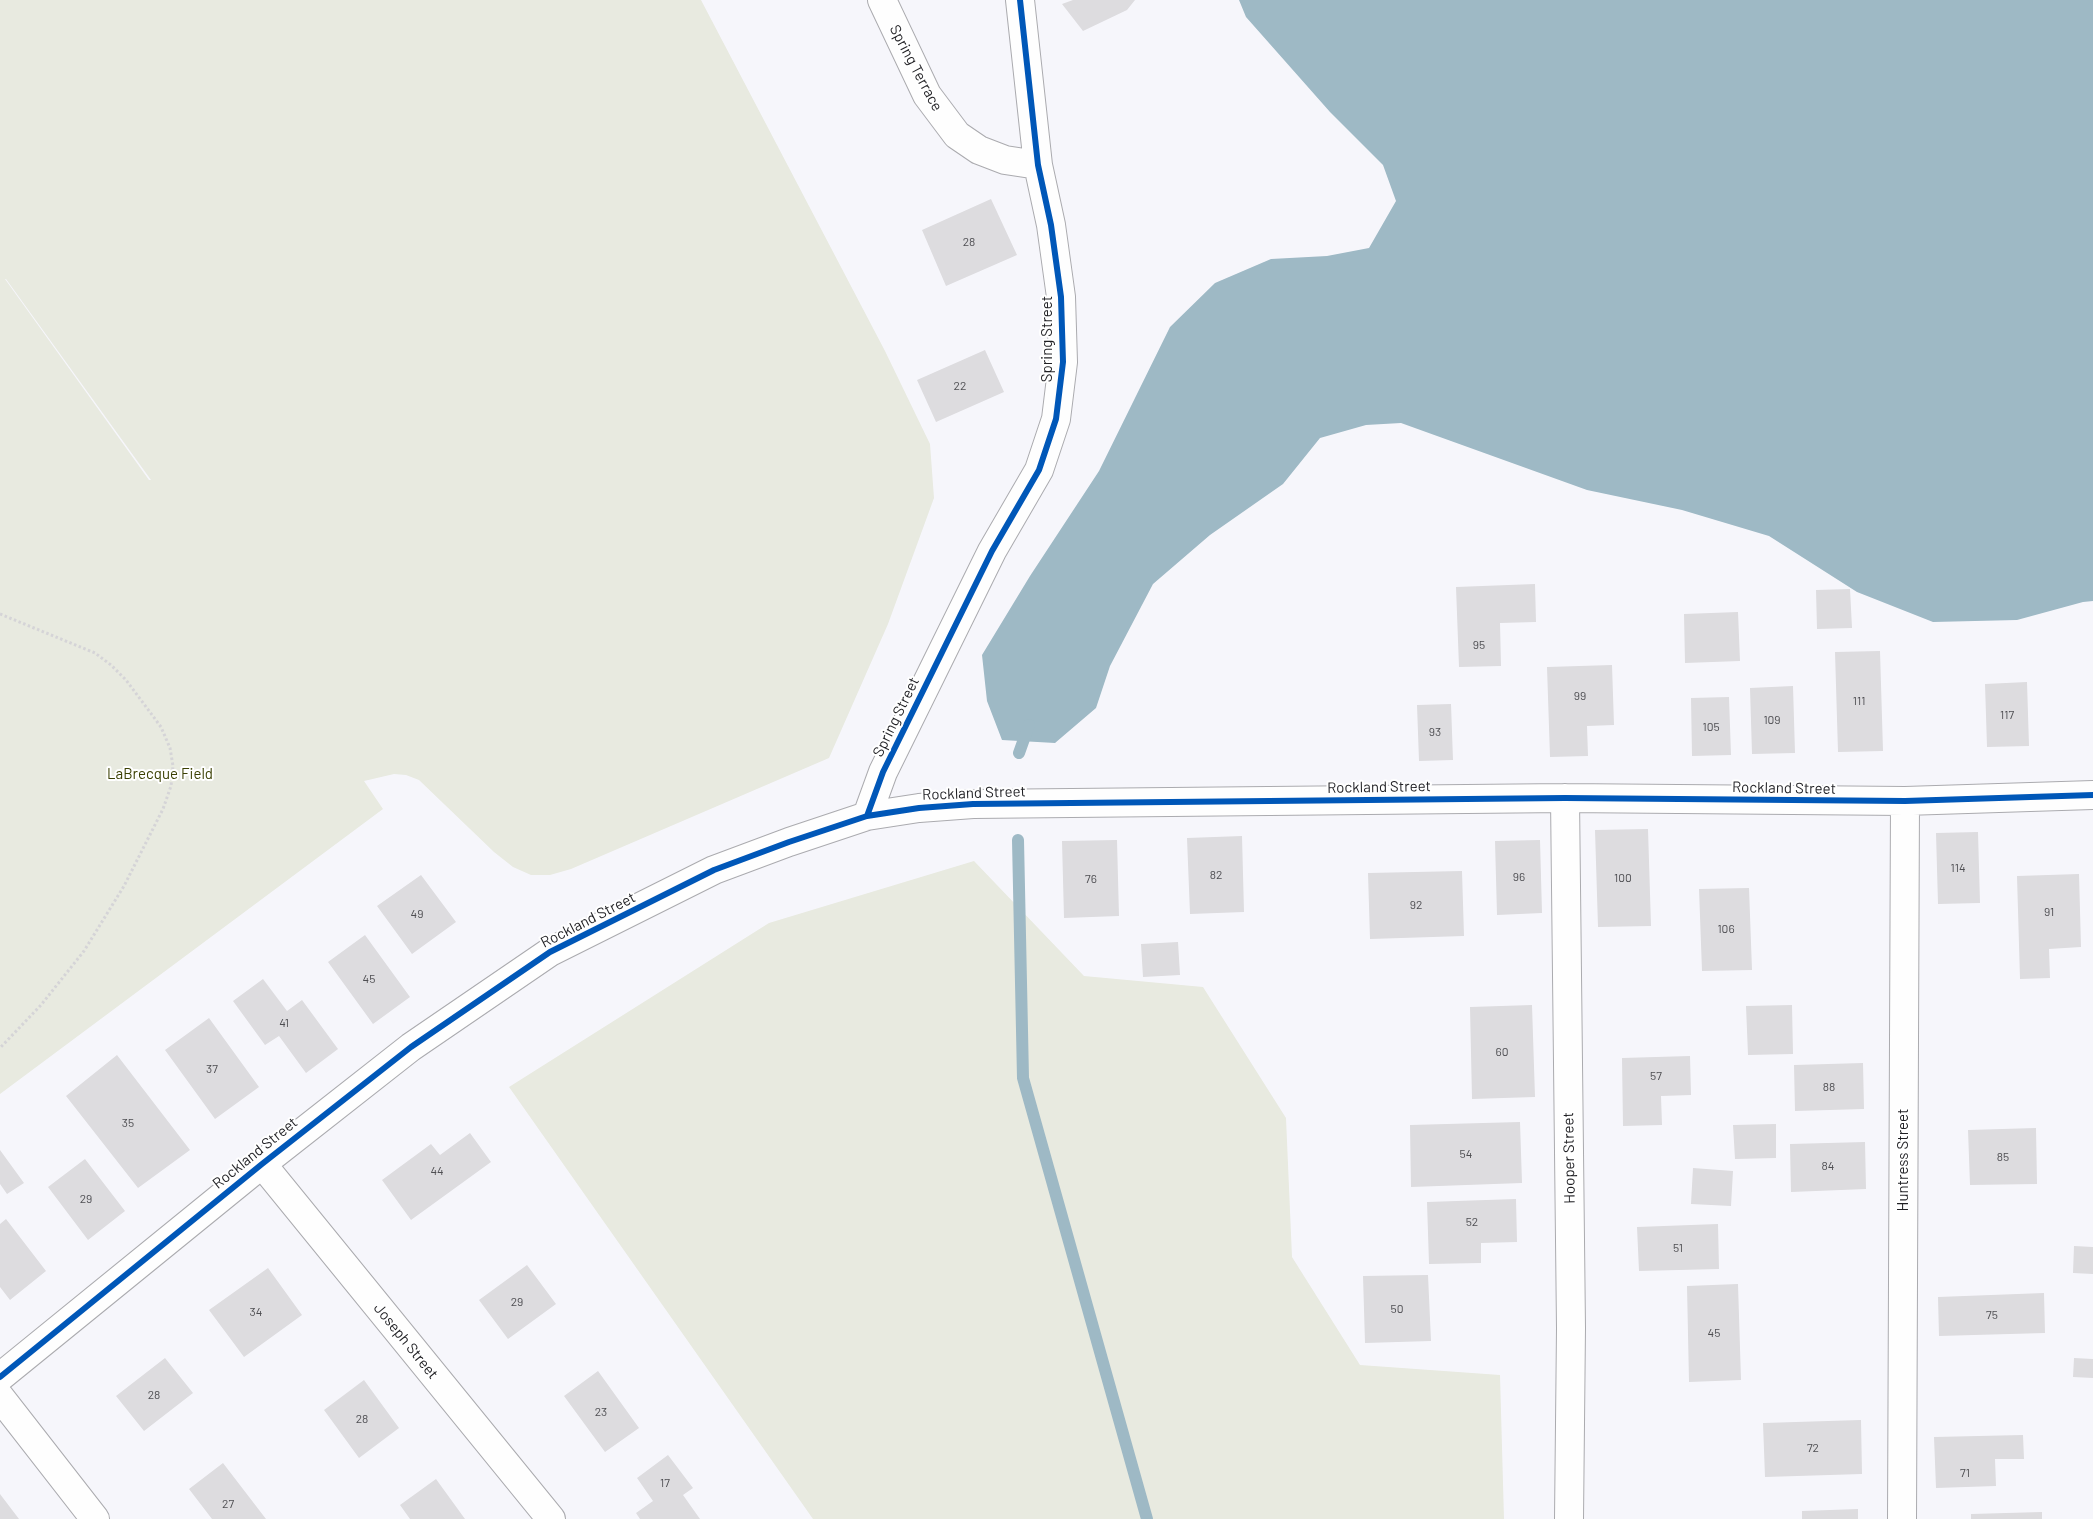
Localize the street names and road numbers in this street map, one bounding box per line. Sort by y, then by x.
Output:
street label: Spring Terrace [886,22,946,114]
street label: Spring Street [1038,296,1056,382]
street label: Spring Street [869,674,923,760]
street label: Rockland Street [1327,777,1431,797]
street label: Rockland Street [1732,778,1836,798]
street label: Rockland Street [922,782,1026,804]
street label: Rockland Street [538,888,638,952]
street label: Huntress Street [1894,1109,1912,1211]
street label: Hooper Street [1559,1112,1579,1204]
street label: Rockland Street [209,1113,301,1193]
street label: Joseph Street [370,1299,442,1383]

